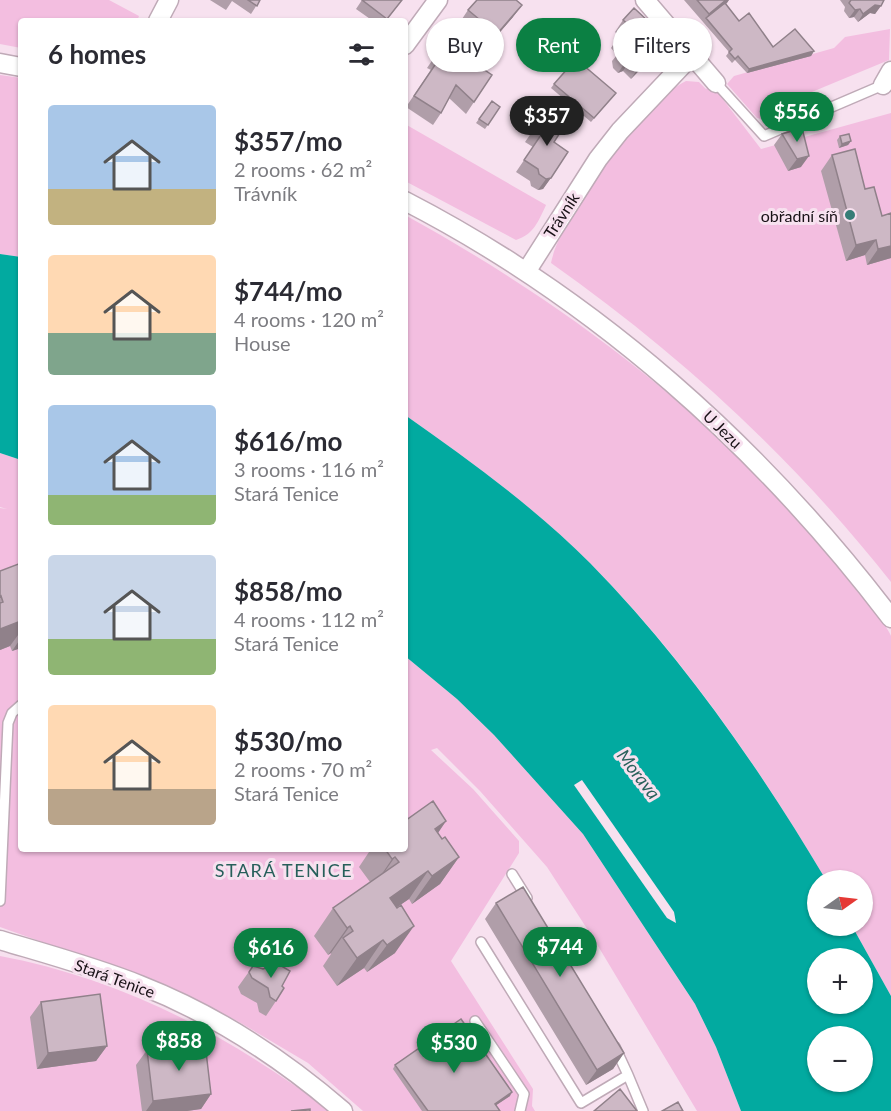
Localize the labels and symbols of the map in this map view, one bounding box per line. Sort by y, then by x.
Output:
pin: $556 [761,92,833,143]
pin: $357 [511,96,583,147]
street label: Trávník [539,188,583,241]
place label: obřadní síň [761,206,838,225]
marker: obřadní síň [843,208,857,222]
street label: U Jezu [700,406,746,452]
water label: Morava [613,745,665,803]
district label: STARÁ TENICE [215,859,353,881]
north arrow [807,870,873,936]
pin: $744 [524,927,596,978]
pin: $616 [235,928,307,979]
street label: Stará Tenice [72,955,158,1001]
pin: $858 [143,1021,215,1072]
pin: $530 [418,1023,490,1074]

